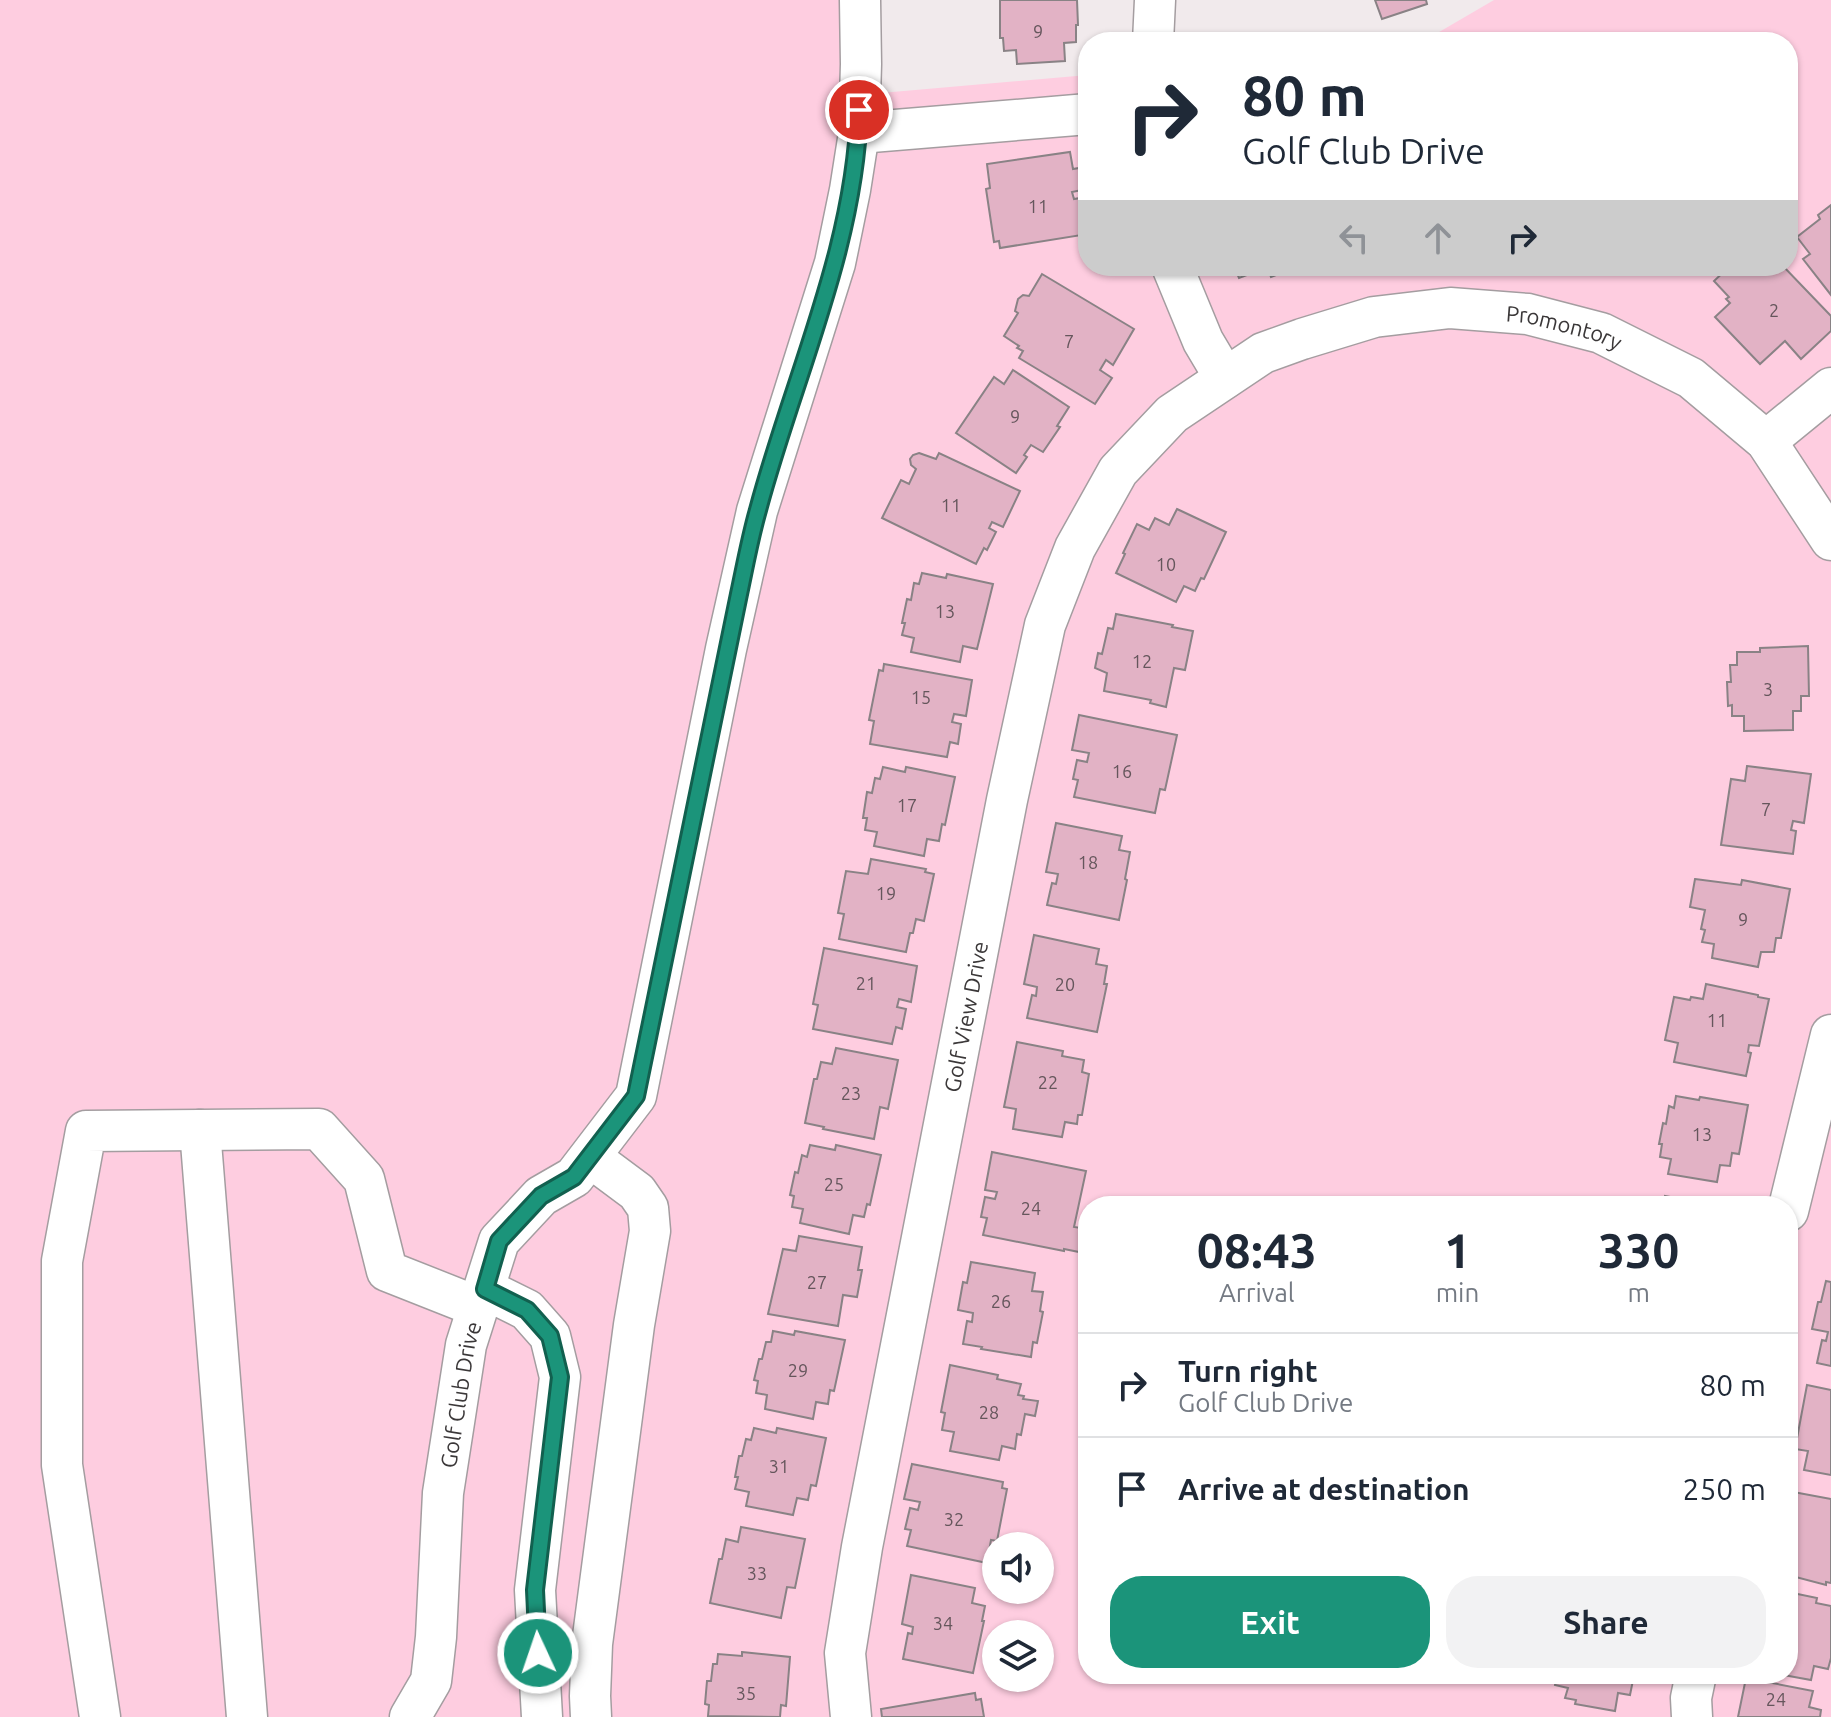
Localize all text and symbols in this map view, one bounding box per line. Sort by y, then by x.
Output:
house number: 9 [1033,21,1043,41]
icon: right [1110,64,1214,168]
text: 80 m [1242,64,1367,127]
pin [825,76,893,144]
icon: arrive [837,88,881,132]
text: Golf Club Drive [1242,130,1485,171]
house number: 11 [1028,196,1048,216]
icon: left [1332,216,1376,260]
icon: ahead [1416,216,1460,260]
icon: right [1500,216,1544,260]
street label: Promontory [1505,300,1627,354]
house number: 2 [1769,300,1779,320]
house number: 7 [1064,331,1074,351]
house number: 9 [1010,406,1020,426]
house number: 11 [941,495,961,515]
house number: 10 [1156,554,1176,574]
house number: 13 [935,601,955,621]
house number: 12 [1132,651,1152,671]
house number: 3 [1763,679,1773,699]
house number: 15 [911,687,931,707]
house number: 16 [1112,761,1132,781]
house number: 17 [897,795,917,815]
house number: 7 [1761,799,1771,819]
house number: 18 [1078,852,1098,872]
house number: 19 [876,883,896,903]
house number: 9 [1738,909,1748,929]
street label: Golf View Drive [938,939,992,1094]
house number: 21 [856,973,876,993]
house number: 20 [1055,974,1075,994]
house number: 11 [1707,1010,1727,1030]
house number: 22 [1038,1072,1058,1092]
house number: 23 [841,1083,861,1103]
house number: 13 [1692,1124,1712,1144]
house number: 25 [824,1174,844,1194]
house number: 24 [1021,1198,1041,1218]
text: 08:43 [1197,1223,1317,1277]
text: 1 [1444,1223,1471,1277]
text: 330 [1598,1223,1679,1277]
house number: 27 [807,1272,827,1292]
text: Arrival [1219,1278,1295,1307]
text: min [1436,1278,1479,1307]
text: m [1627,1278,1650,1307]
house number: 26 [991,1291,1011,1311]
street label: Golf Club Drive [435,1318,485,1470]
text: Turn right [1178,1354,1318,1388]
house number: 29 [788,1360,808,1380]
icon: right [1110,1363,1154,1407]
text: 80 m [1699,1368,1766,1402]
text: Golf Club Drive [1178,1388,1353,1417]
house number: 28 [979,1402,999,1422]
house number: 31 [769,1456,789,1476]
icon: arrive [1110,1467,1154,1511]
text: Arrive at destination [1178,1472,1470,1506]
text: 250 m [1682,1472,1766,1506]
house number: 32 [944,1509,964,1529]
map controls [982,1532,1054,1692]
button: sound [982,1532,1054,1604]
house number: 33 [747,1563,767,1583]
button: Exit [1110,1576,1430,1668]
button: Share [1446,1576,1766,1668]
position arrow [496,1611,580,1695]
house number: 34 [933,1613,953,1633]
button: layers [982,1620,1054,1692]
house number: 35 [736,1683,756,1703]
house number: 24 [1766,1689,1786,1709]

